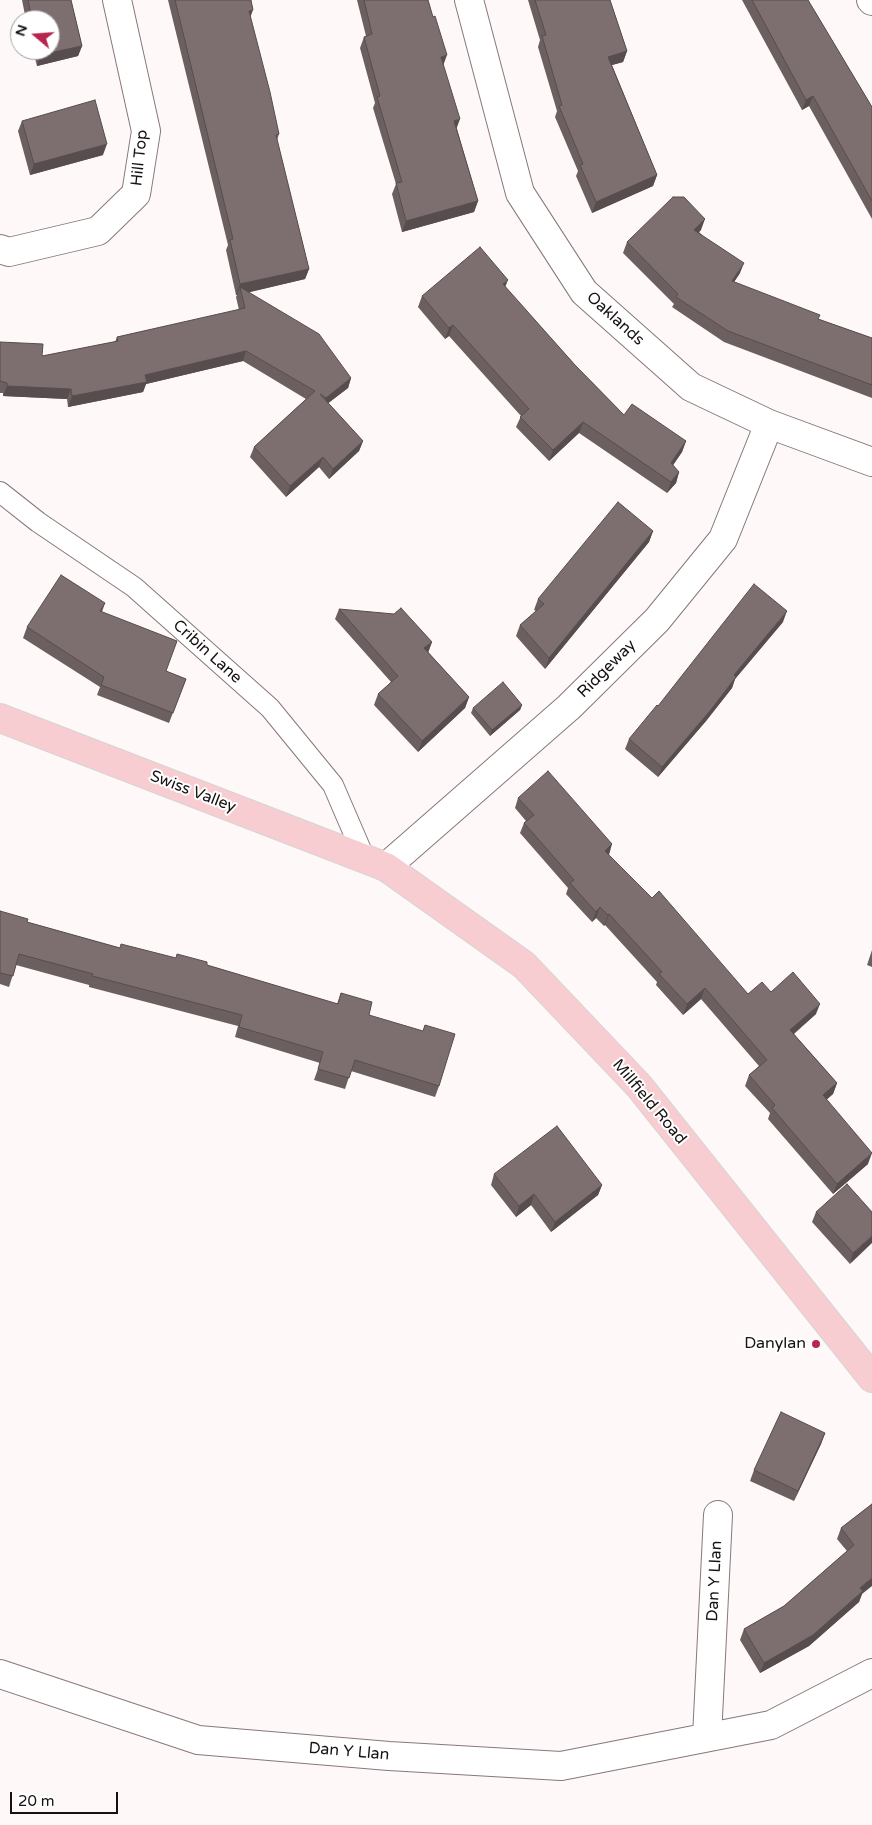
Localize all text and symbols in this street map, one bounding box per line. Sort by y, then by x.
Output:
north arrow [10,10,60,60]
text: N [11,23,31,38]
street label: Hill Top [127,129,153,187]
street label: Oaklands [582,288,648,350]
street label: Cribin Lane [169,616,245,688]
street label: Ridgeway [574,636,640,702]
street label: Swiss Valley [147,767,239,817]
street label: Millfield Road [608,1056,690,1148]
place label: Danylan [744,1334,806,1354]
marker: Danylan [810,1338,822,1350]
street label: Dan Y Llan [703,1540,727,1622]
street label: Dan Y Llan [308,1739,390,1765]
scale bar [12,1782,120,1814]
text: 20 m [18,1792,55,1810]

